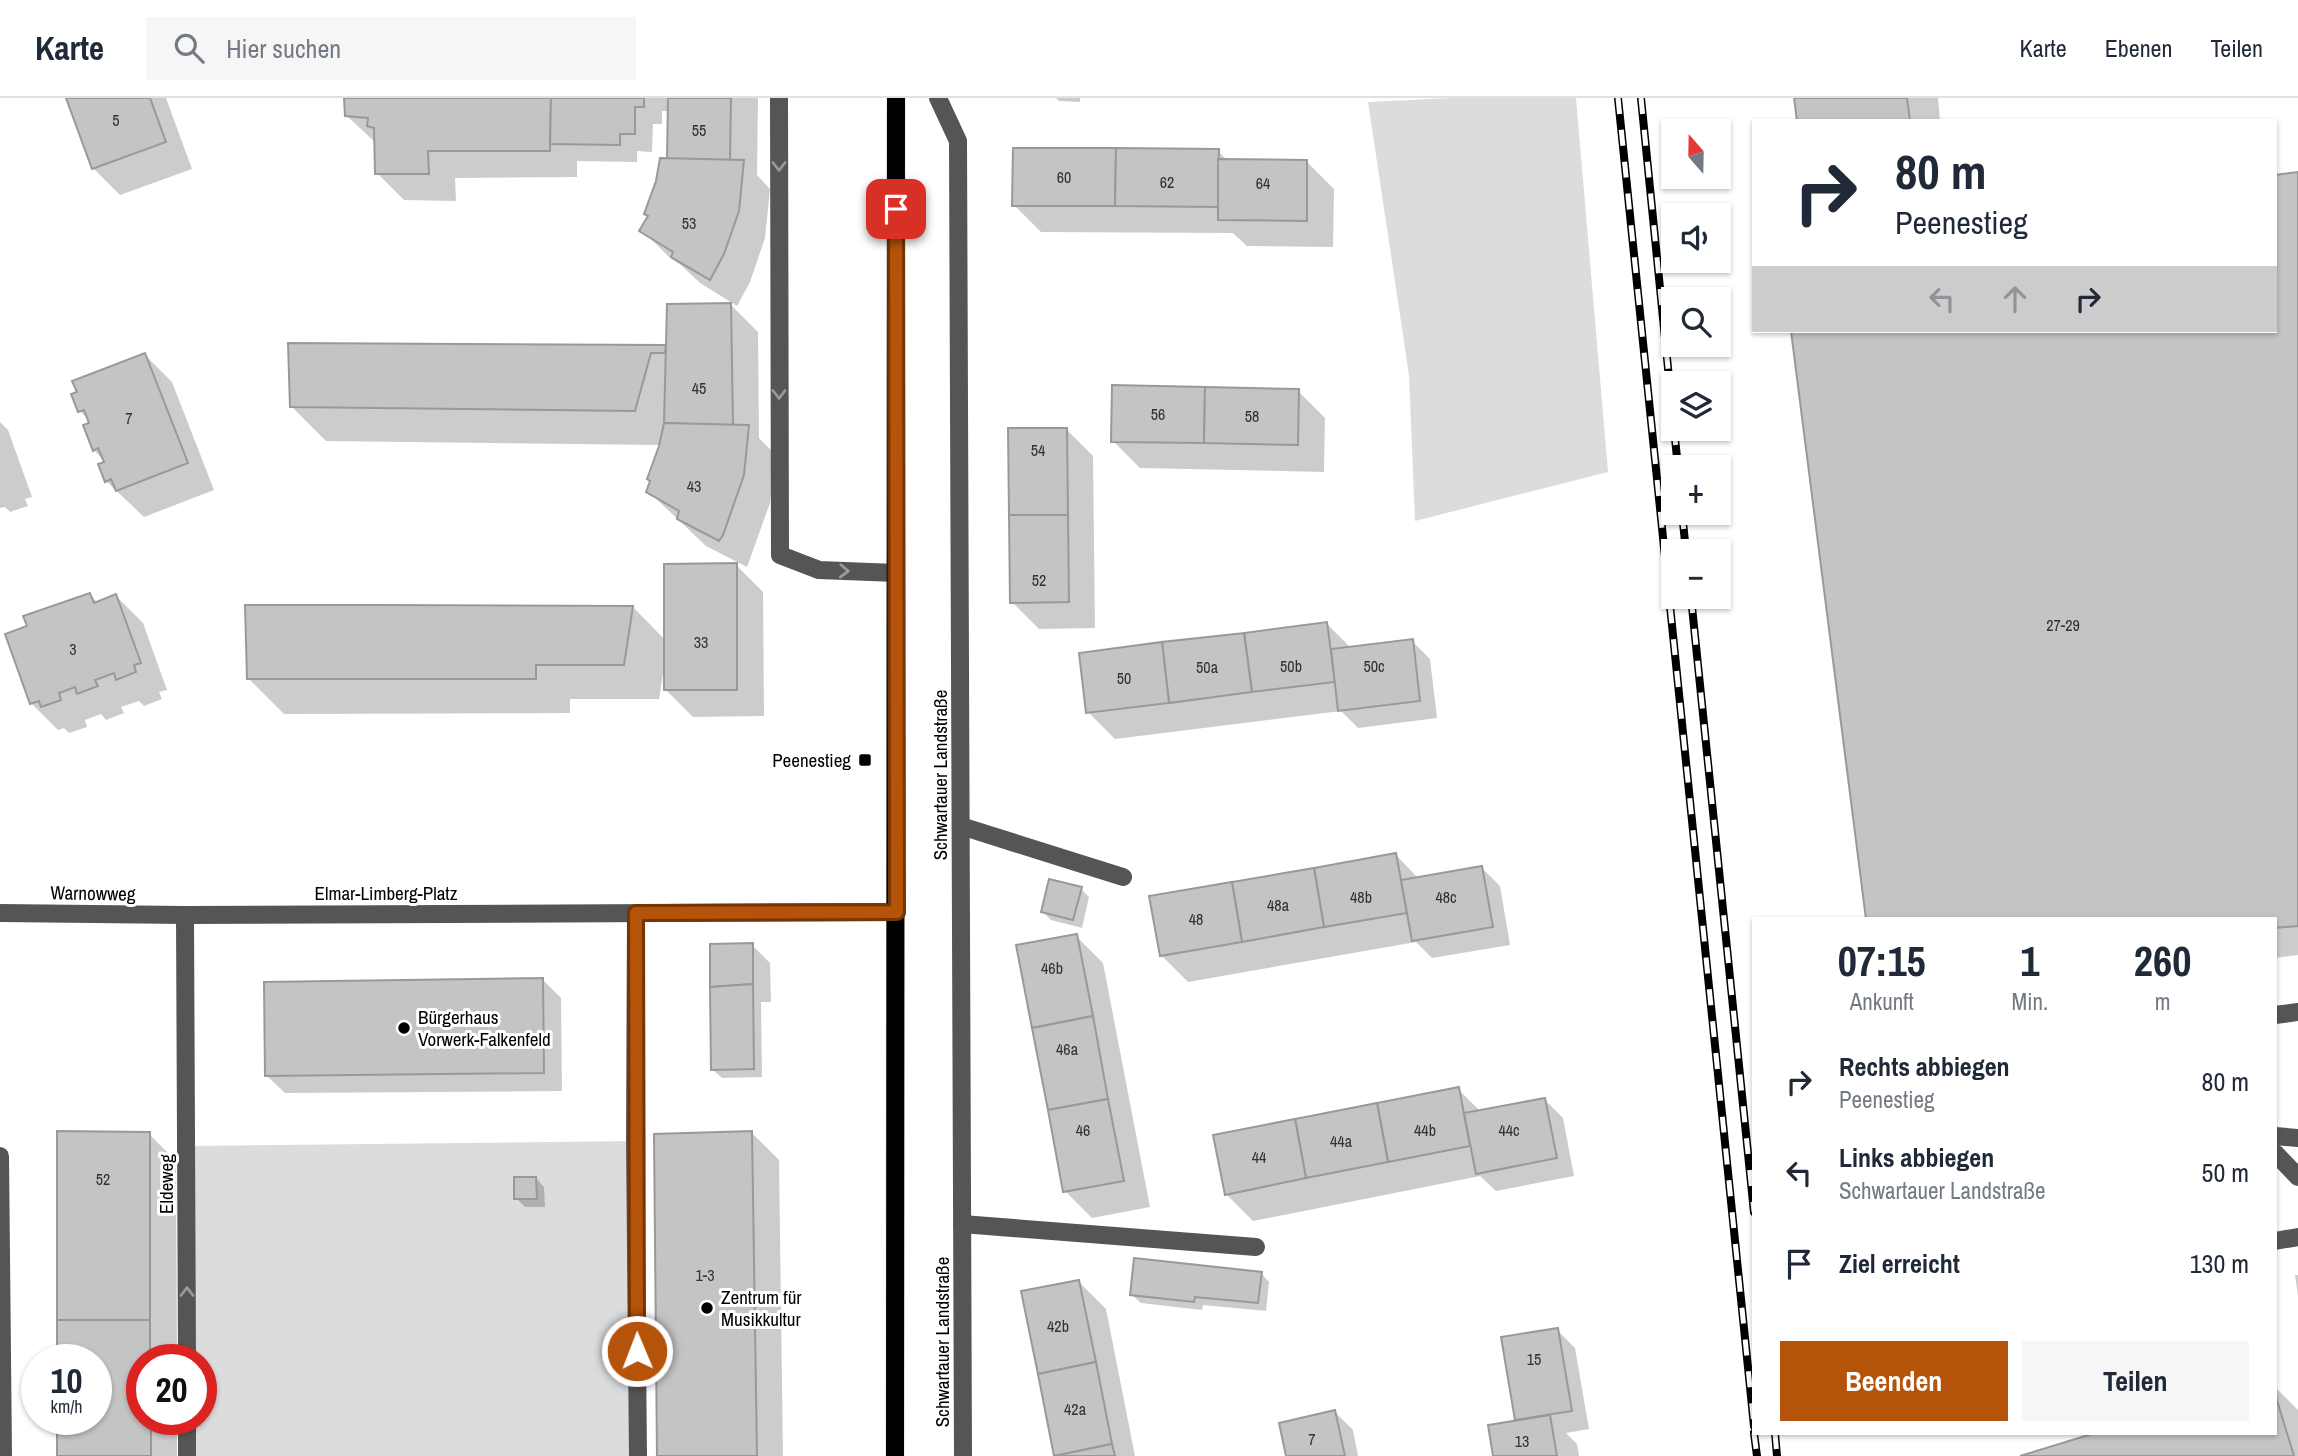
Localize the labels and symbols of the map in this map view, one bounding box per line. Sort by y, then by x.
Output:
house number: 5 [112,109,120,131]
house number: 55 [692,119,706,141]
north arrow [1661,119,1731,189]
one-way arrow [771,161,787,172]
house number: 60 [1057,166,1071,188]
house number: 62 [1160,171,1174,193]
house number: 64 [1256,172,1270,194]
pin [866,179,926,239]
house number: 53 [682,212,696,234]
house number: 45 [692,377,706,399]
one-way arrow [771,389,787,399]
house number: 56 [1151,403,1165,425]
house number: 58 [1245,405,1259,427]
house number: 7 [125,407,133,429]
house number: 54 [1031,439,1045,461]
house number: 43 [687,475,701,497]
one-way arrow [838,563,849,578]
house number: 52 [1032,569,1046,591]
house number: 27-29 [2046,614,2080,636]
house number: 33 [694,631,708,653]
house number: 3 [69,638,77,660]
house number: 50b [1280,655,1302,677]
house number: 50c [1363,655,1385,677]
house number: 50a [1196,656,1219,678]
house number: 50 [1117,667,1131,689]
street label: Schwartauer Landstraße [927,690,953,860]
place label: Peenestieg [772,747,851,773]
marker: Peenestieg [857,752,873,768]
street label: Warnowweg [50,879,136,907]
street label: Elmar-Limberg-Platz [315,880,458,906]
house number: 48b [1350,886,1372,908]
house number: 48c [1435,886,1457,908]
house number: 48a [1267,894,1290,916]
house number: 48 [1189,908,1203,930]
house number: 46b [1041,957,1063,979]
place label: Bürgerhaus Vorwerk-Falkenfeld [418,1004,551,1052]
marker: Bürgerhaus Vorwerk-Falkenfeld [396,1020,412,1036]
house number: 46a [1056,1038,1079,1060]
house number: 46 [1076,1119,1090,1141]
house number: 44b [1414,1119,1436,1141]
house number: 44c [1498,1119,1520,1141]
house number: 44a [1330,1130,1353,1152]
house number: 44 [1252,1146,1266,1168]
street label: Eldeweg [153,1154,179,1214]
house number: 52 [96,1168,110,1190]
street label: Schwartauer Landstraße [929,1257,955,1427]
house number: 1-3 [696,1264,714,1286]
place label: Zentrum für Musikkultur [721,1284,802,1332]
one-way arrow [179,1286,195,1296]
marker: Zentrum für Musikkultur [699,1300,715,1316]
position arrow [600,1314,674,1388]
house number: 42b [1047,1315,1069,1337]
speed limit sign: 20 [126,1344,217,1435]
house number: 15 [1527,1348,1541,1370]
house number: 42a [1064,1398,1087,1420]
house number: 7 [1308,1428,1316,1450]
house number: 13 [1515,1430,1529,1452]

